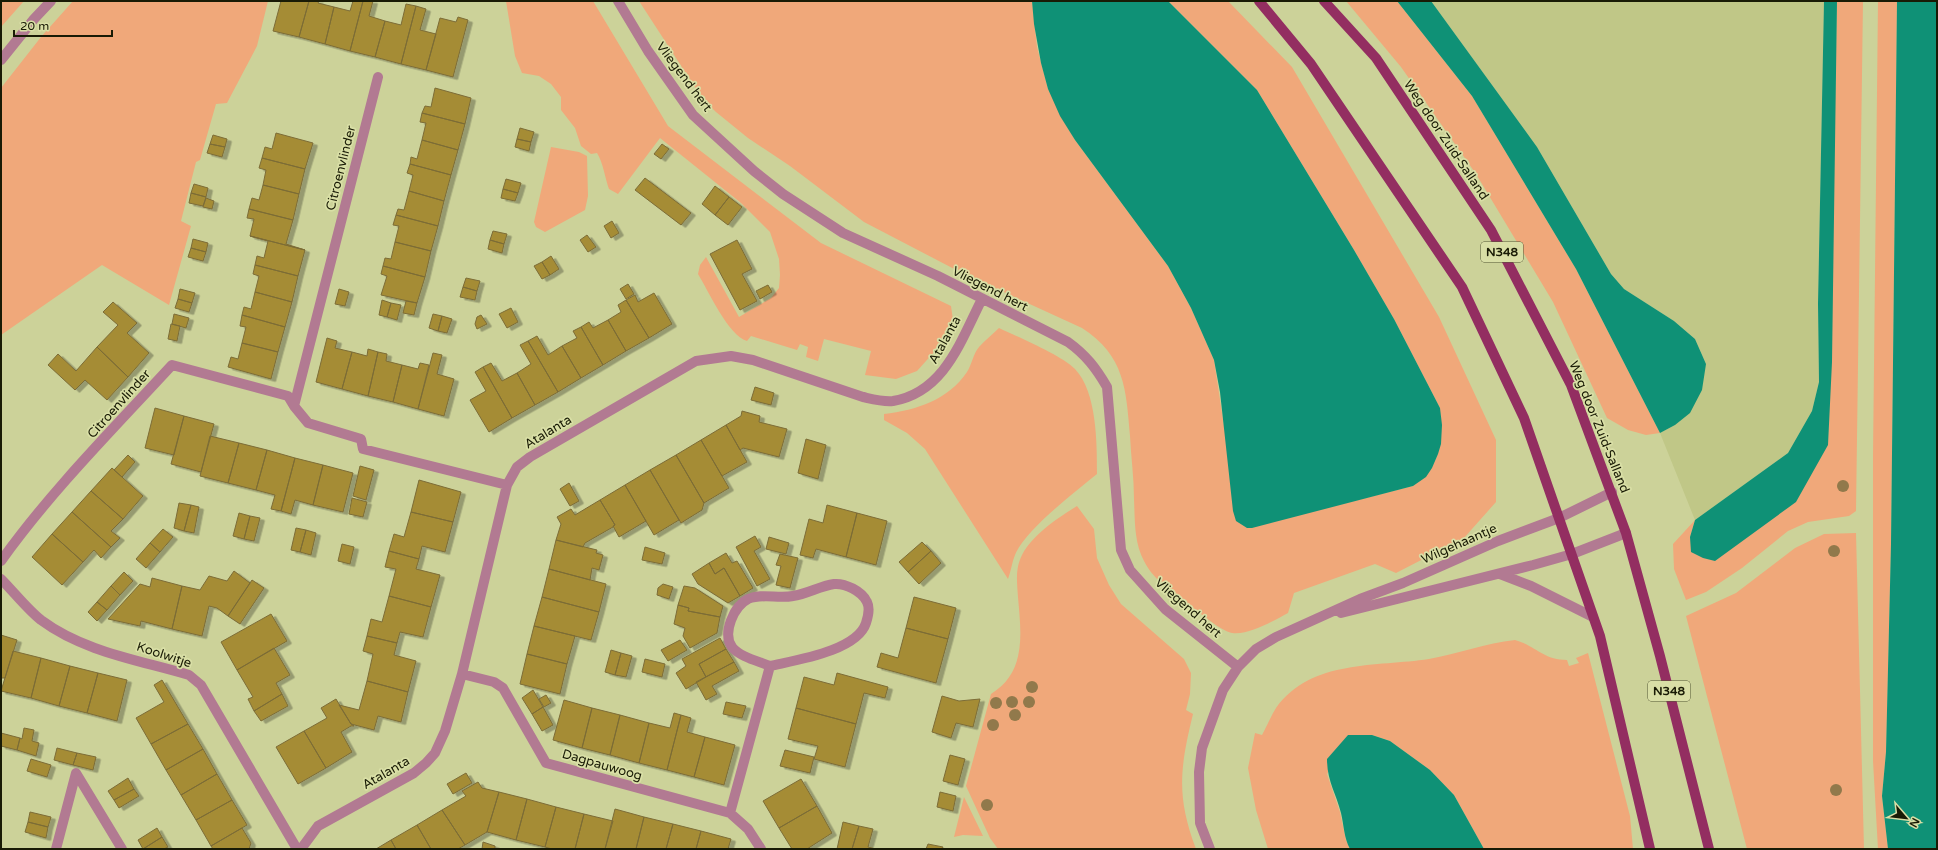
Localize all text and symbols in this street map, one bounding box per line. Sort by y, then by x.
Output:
scale bar [14,12,112,38]
text: 20 m [20,19,49,33]
street label: Vliegend hert [653,39,715,115]
street label: Weg door Zuid-Salland [1400,77,1492,203]
street label: Citroenvlinder [323,124,359,212]
road number: N348 [1481,242,1523,262]
street label: Vliegend hert [949,263,1031,315]
street label: Atalanta [925,313,965,367]
street label: Weg door Zuid-Salland [1565,359,1633,495]
street label: Citroenvlinder [84,366,154,442]
street label: Atalanta [521,412,575,452]
street label: Wilgehaantje [1419,520,1499,568]
street label: Vliegend hert [1151,575,1225,641]
street label: Koolwitje [134,639,194,671]
road number: N348 [1648,681,1690,701]
street label: Dagpauwoog [560,746,644,784]
street label: Atalanta [359,753,413,793]
north arrow [1886,798,1926,838]
text: N [1907,816,1922,829]

